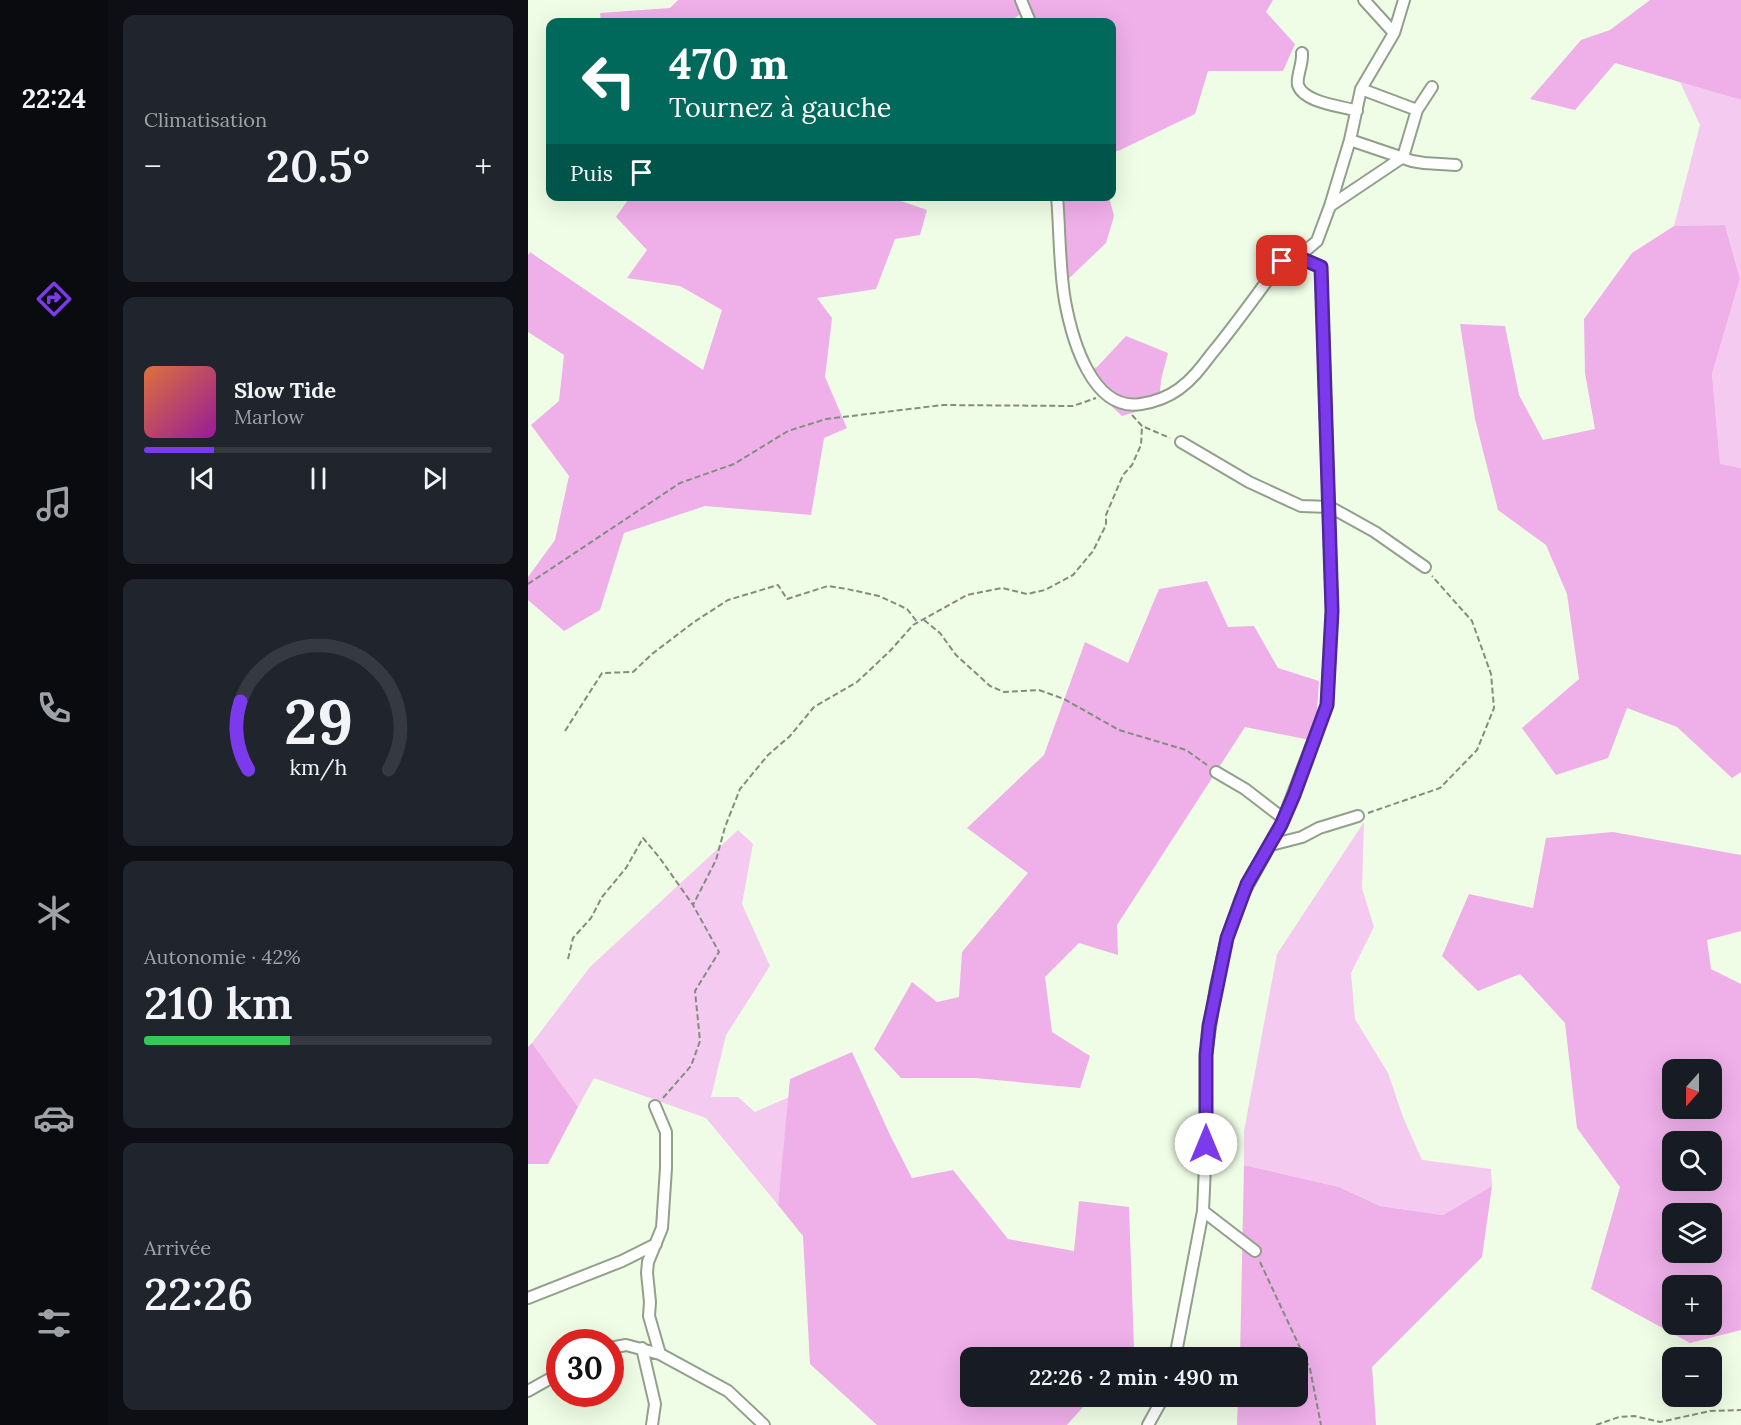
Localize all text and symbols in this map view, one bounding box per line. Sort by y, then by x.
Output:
text: 470 m [669,37,788,91]
icon: left [570,42,648,120]
text: 22:24 [22,81,86,115]
text: Tournez à gauche [669,90,892,124]
text: Climatisation [144,107,267,132]
text: 20.5° [266,137,370,194]
text: − [144,145,162,187]
text: + [475,145,492,187]
icon: arrive [625,156,658,189]
text: Puis [570,159,613,187]
pin [1256,235,1307,286]
icon: arrive [1265,244,1298,277]
icon: directions [33,278,75,320]
text: Slow Tide [234,376,336,404]
text: Marlow [234,404,304,429]
icon: previous [186,462,219,495]
icon: pause [302,462,335,495]
icon: next [418,462,451,495]
icon: music [33,483,75,525]
text: 29 [283,681,353,761]
icon: phone [33,687,75,729]
text: km/h [289,753,347,781]
icon: climate [33,892,75,934]
text: Autonomie · 42% [144,944,301,969]
text: 210 km [144,974,293,1031]
north arrow [1662,1059,1722,1119]
map controls [1662,1059,1722,1407]
icon: car [33,1097,75,1139]
position arrow [1174,1112,1238,1176]
button: search [1662,1131,1722,1191]
button: layers [1662,1203,1722,1263]
text: Arrivée [144,1235,211,1260]
text: 22:26 [144,1265,253,1322]
button: + [1662,1275,1722,1335]
icon: filters [33,1302,75,1344]
speed limit sign: 30 [546,1329,624,1407]
button: − [1662,1347,1722,1407]
text: 22:26 · 2 min · 490 m [1029,1363,1239,1391]

